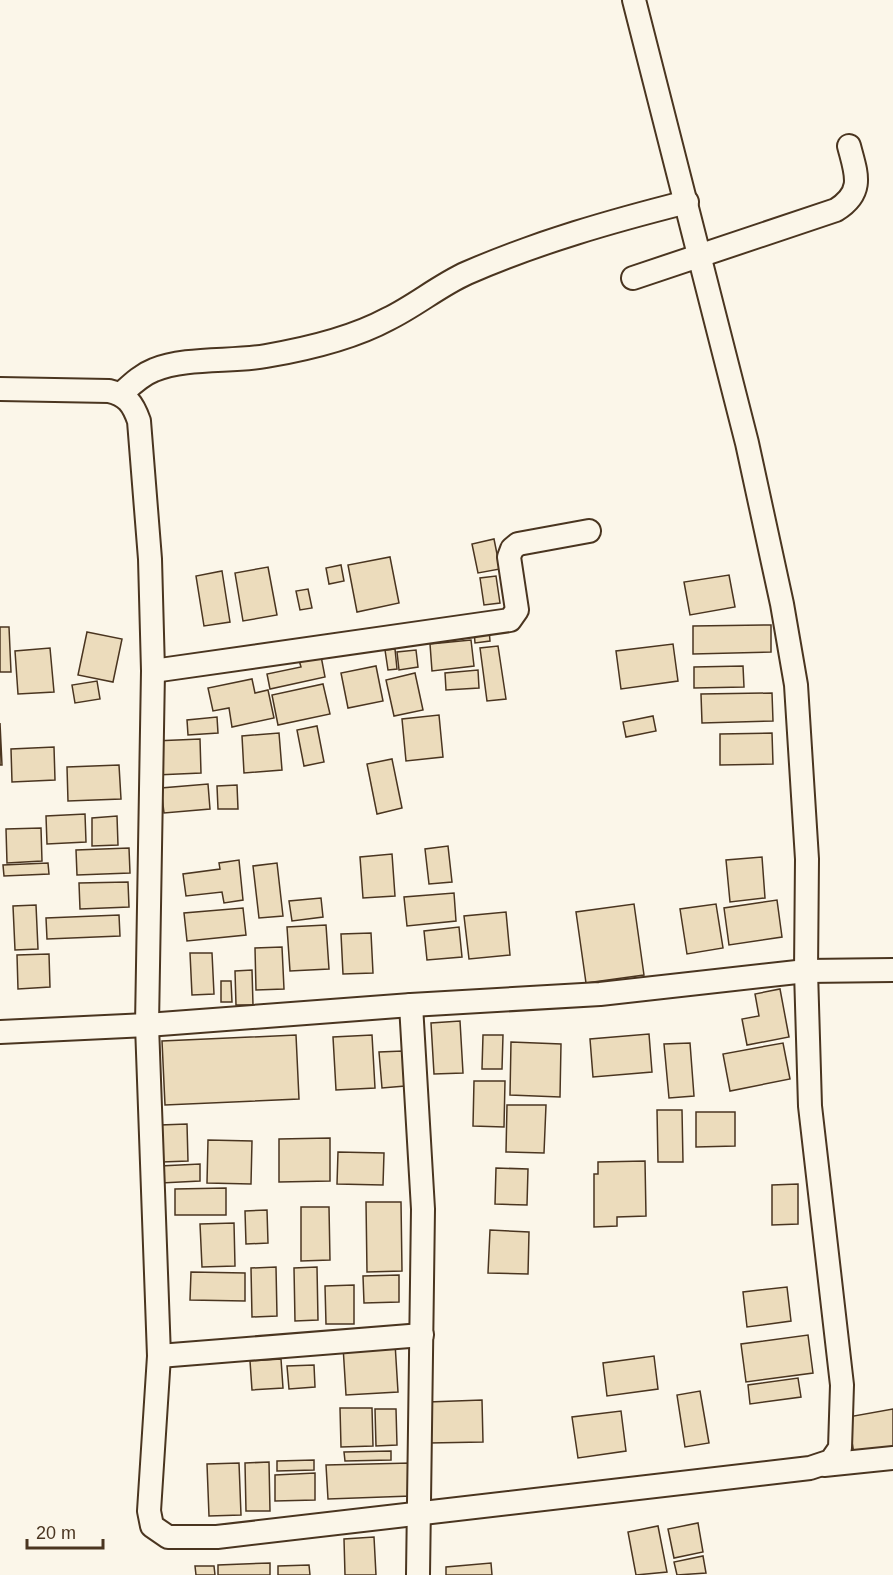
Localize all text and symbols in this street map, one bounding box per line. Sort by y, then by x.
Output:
scale bar [27,1512,104,1550]
text: 20 m [36,1523,76,1543]

